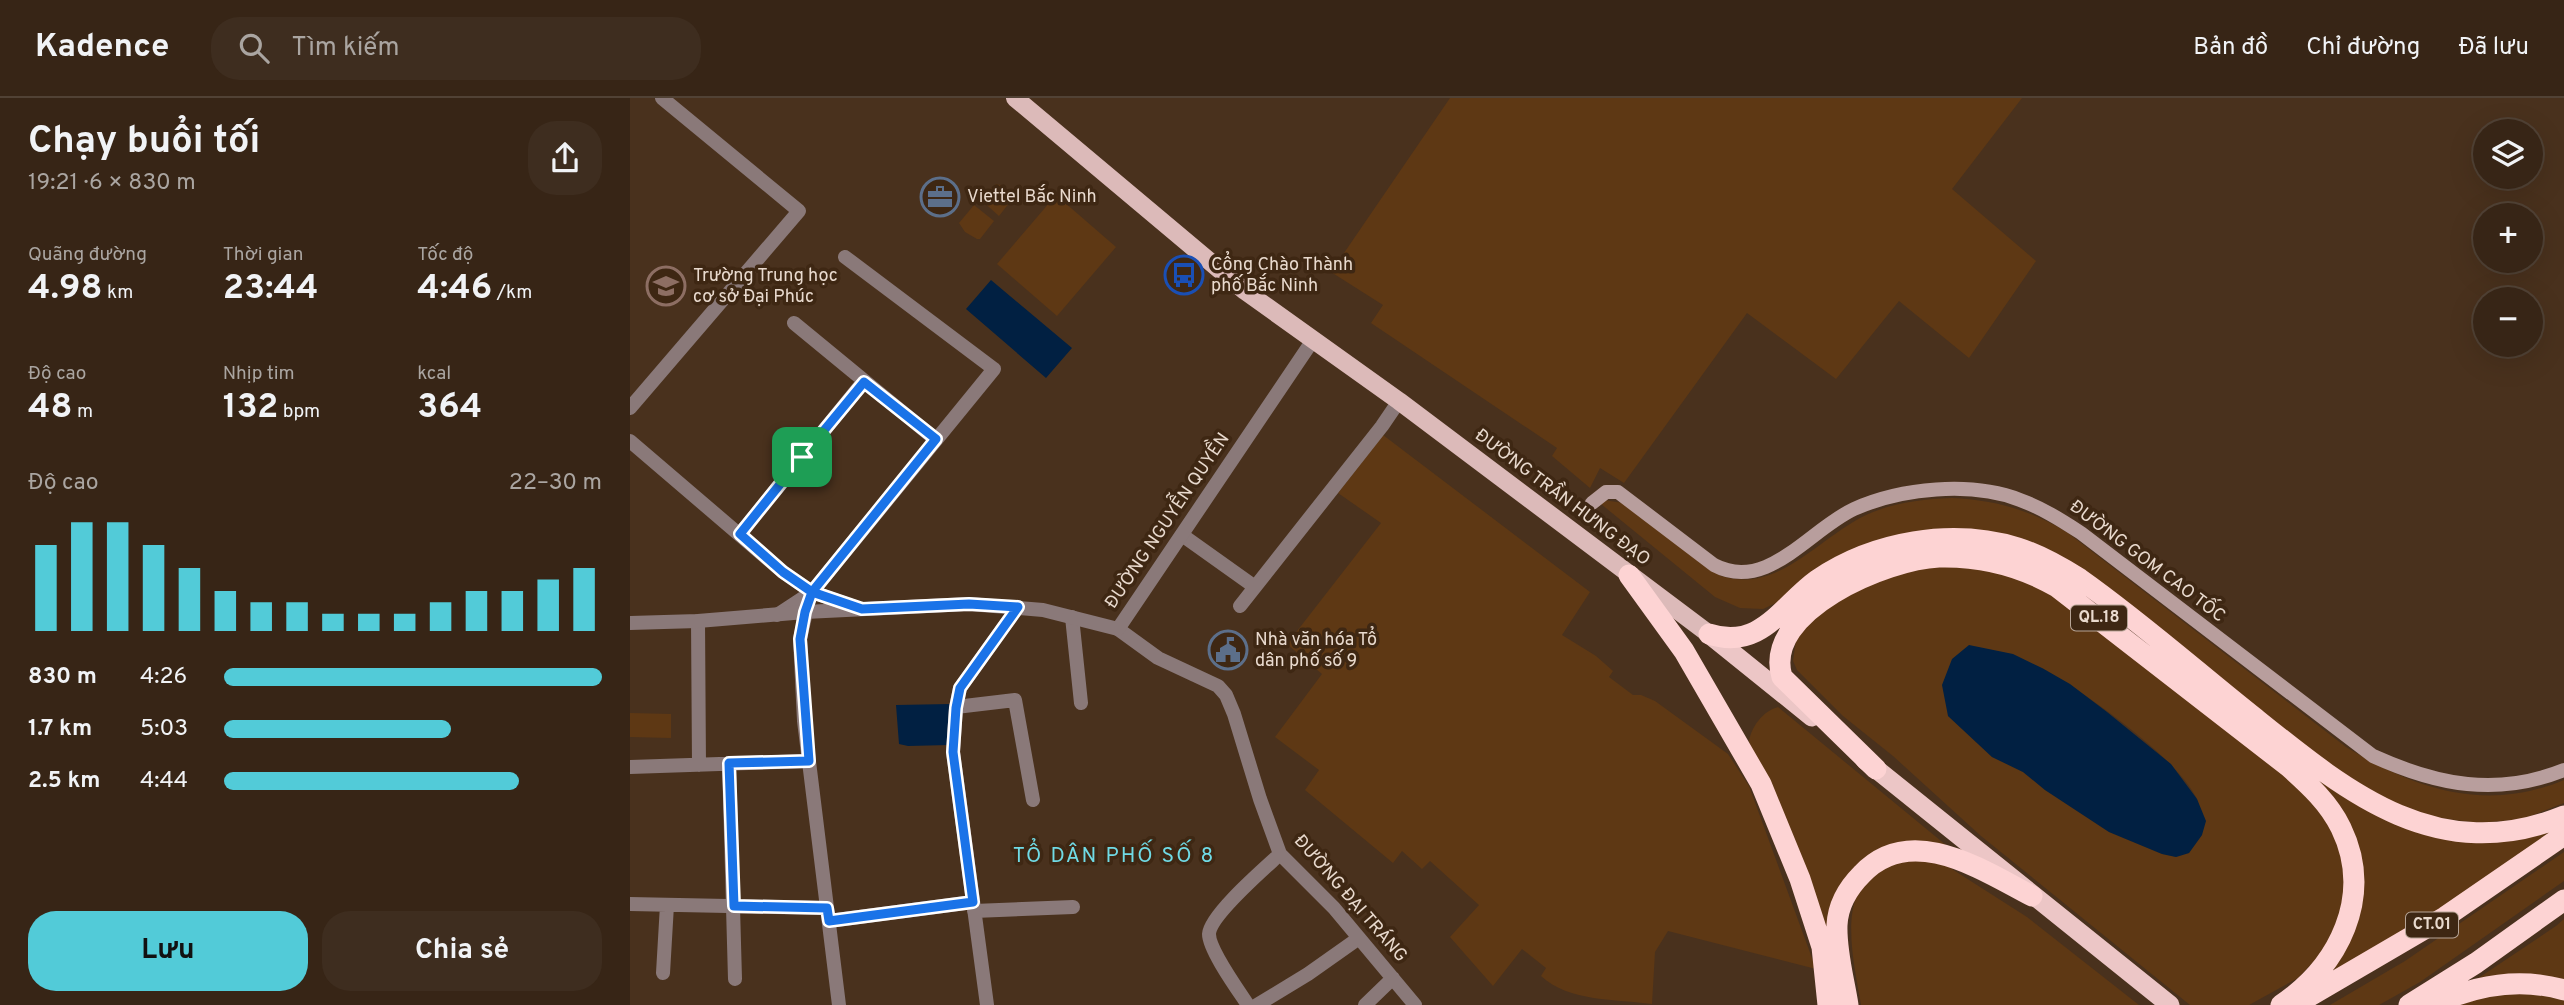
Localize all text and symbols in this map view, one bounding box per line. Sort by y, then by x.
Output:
search box [211,17,701,80]
text: Kadence [35,27,169,69]
icon: search [235,29,273,67]
text: Tìm kiếm [291,32,400,65]
text: Bản đồ [2193,33,2268,63]
text: Chỉ đường [2306,33,2420,63]
text: Đã lưu [2458,33,2529,63]
text: Chạy buổi tối [28,118,260,167]
map controls [2473,119,2543,357]
button: layers [2473,119,2543,189]
button: share [528,121,602,195]
text: 19:21 · 6 × 830 m [28,169,196,198]
office icon: Viettel Bắc Ninh [919,176,961,218]
place label: Viettel Bắc Ninh [967,184,1097,209]
button: + [2473,203,2543,273]
text: Quãng đường [28,243,147,267]
text: Thời gian [223,243,303,267]
text: Tốc độ [417,243,473,267]
place label: Cổng Chào Thành phố Bắc Ninh [1211,250,1353,298]
bus stop icon: Cổng Chào Thành phố Bắc Ninh [1163,254,1205,296]
school or university icon: Trường Trung học cơ sở Đại Phúc [645,265,687,307]
place label: Trường Trung học cơ sở Đại Phúc [693,265,838,309]
text: 4.98 [28,267,102,311]
text: 23:44 [223,267,319,311]
text: 4:46 [417,267,492,311]
text: km [102,281,133,305]
text: /km [492,281,532,305]
button: − [2473,287,2543,357]
text: Độ cao [28,362,86,386]
text: Nhịp tim [223,362,295,386]
text: kcal [417,362,451,386]
text: 48 [28,386,73,430]
text: 132 [223,386,278,430]
text: 364 [417,386,482,430]
text: m [73,400,93,424]
text: bpm [278,400,320,424]
street label: ĐƯỜNG TRẦN HƯNG ĐẠO [1470,420,1657,572]
street label: ĐƯỜNG NGUYỄN QUYỀN [1096,426,1235,613]
pin [772,427,832,487]
icon: arrive [783,438,821,476]
text: Độ cao [28,469,99,498]
text: 22–30 m [509,469,602,498]
street label: ĐƯỜNG GOM CAO TỐC [2064,492,2233,628]
road number: QL.18 [2071,606,2127,631]
place label: Nhà văn hóa Tổ dân phố số 9 [1255,625,1377,673]
public building icon: Nhà văn hóa Tổ dân phố số 9 [1207,629,1249,671]
text: 830 m [28,663,97,692]
text: 4:26 [140,663,187,692]
text: 1.7 km [28,715,92,744]
text: 5:03 [140,715,188,744]
text: 2.5 km [28,767,101,796]
text: 4:44 [140,767,188,796]
street label: ĐƯỜNG ĐẠI TRÁNG [1288,829,1413,968]
district label: TỔ DÂN PHỐ SỐ 8 [1013,837,1215,870]
button: Lưu [28,911,308,991]
button: Chia sẻ [322,911,602,991]
road number: CT.01 [2406,912,2458,938]

